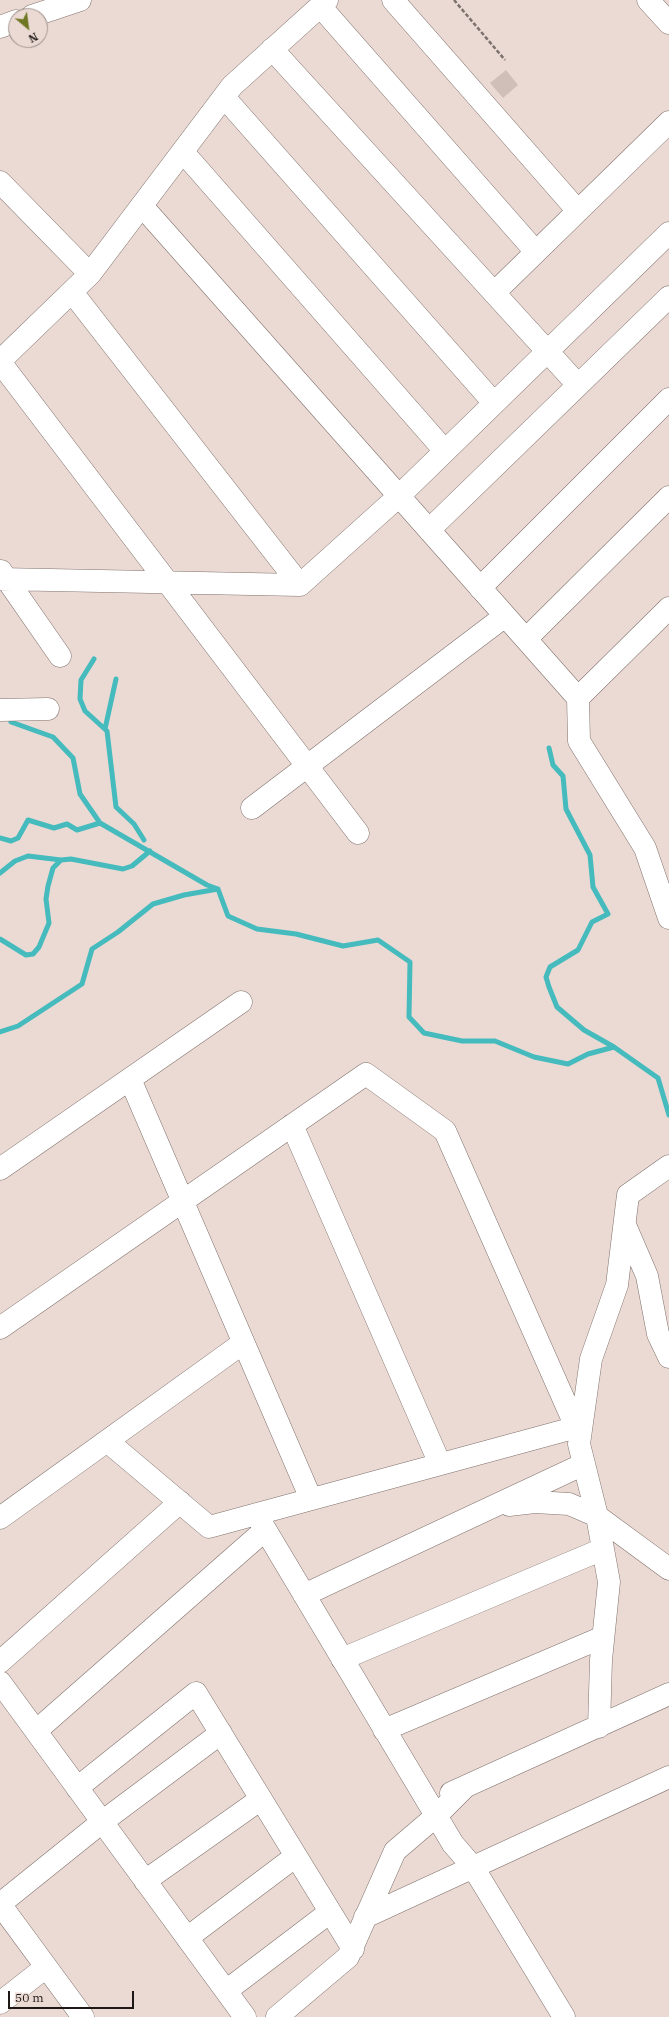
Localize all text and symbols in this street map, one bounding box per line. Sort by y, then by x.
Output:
north arrow [8,8,48,48]
text: N [26,29,41,46]
scale bar [10,1983,136,2009]
text: 50 m [15,1990,44,2005]

